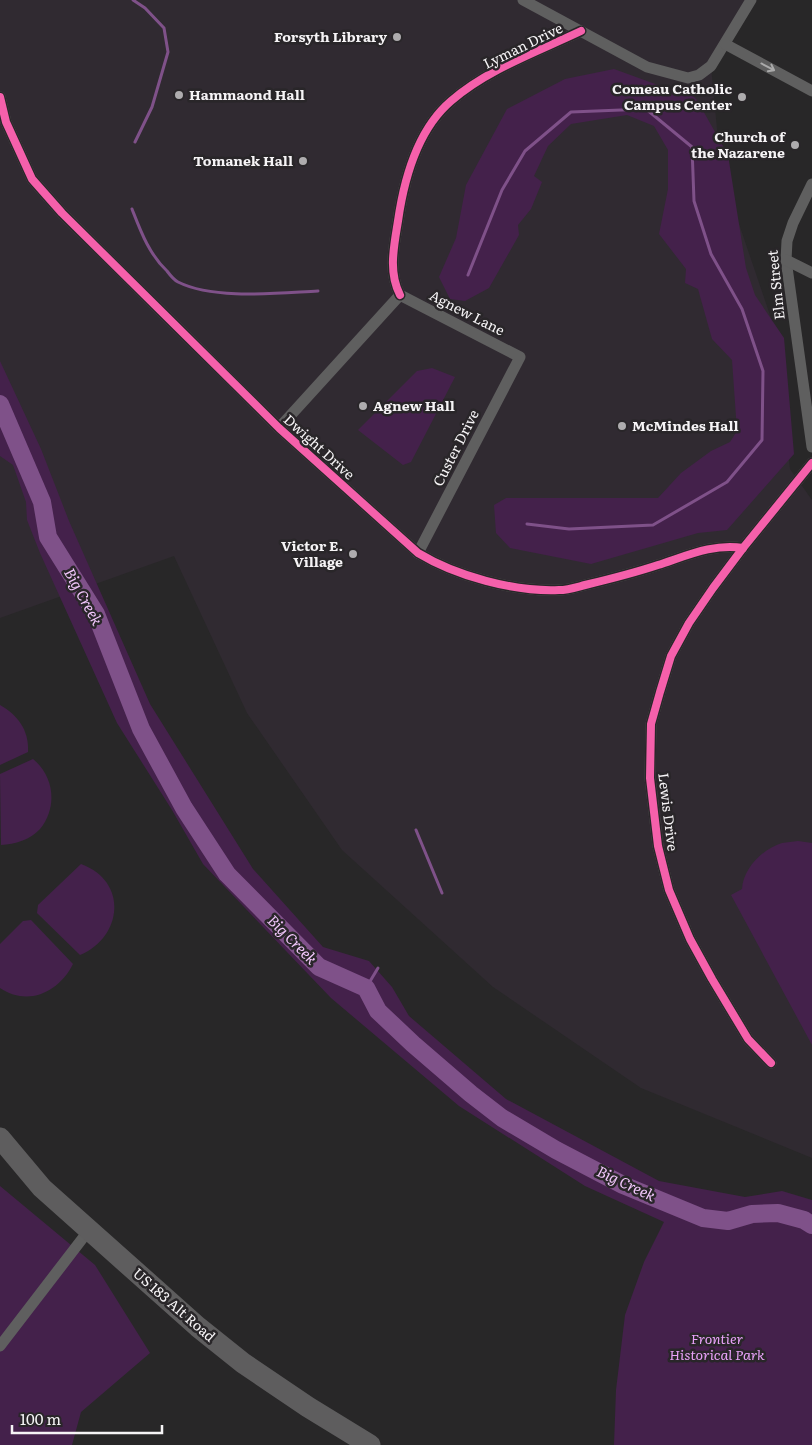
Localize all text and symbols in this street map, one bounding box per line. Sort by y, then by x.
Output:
street label: Lyman Drive [480,17,566,73]
place label: Forsyth Library [274,26,387,46]
marker: Forsyth Library [391,31,403,43]
one-way arrow [760,62,775,72]
place label: Comeau Catholic Campus Center [612,78,732,114]
place label: Hammaond Hall [189,84,305,104]
marker: Hammaond Hall [173,89,185,101]
marker: Comeau Catholic Campus Center [736,91,748,103]
place label: Church of the Nazarene [691,126,787,162]
marker: Church of the Nazarene [789,139,801,151]
place label: Tomanek Hall [193,150,293,170]
marker: Tomanek Hall [297,155,309,167]
street label: Elm Street [761,249,789,321]
street label: Agnew Lane [426,285,509,340]
place label: Agnew Hall [373,395,455,415]
marker: Agnew Hall [357,400,369,412]
street label: Custer Drive [427,406,483,489]
street label: Dwight Drive [280,409,359,484]
place label: McMindes Hall [632,415,739,435]
marker: McMindes Hall [616,420,628,432]
place label: Victor E. Village [281,535,343,571]
marker: Victor E. Village [347,548,359,560]
water label: Big Creek [59,563,110,630]
street label: Lewis Drive [654,772,684,852]
water label: Big Creek [263,909,324,970]
water label: Big Creek [593,1159,661,1207]
street label: US 183 Alt Road [129,1263,221,1346]
park label: Frontier Historical Park [669,1328,765,1364]
scale bar [12,1402,162,1434]
text: 100 m [20,1407,61,1430]

